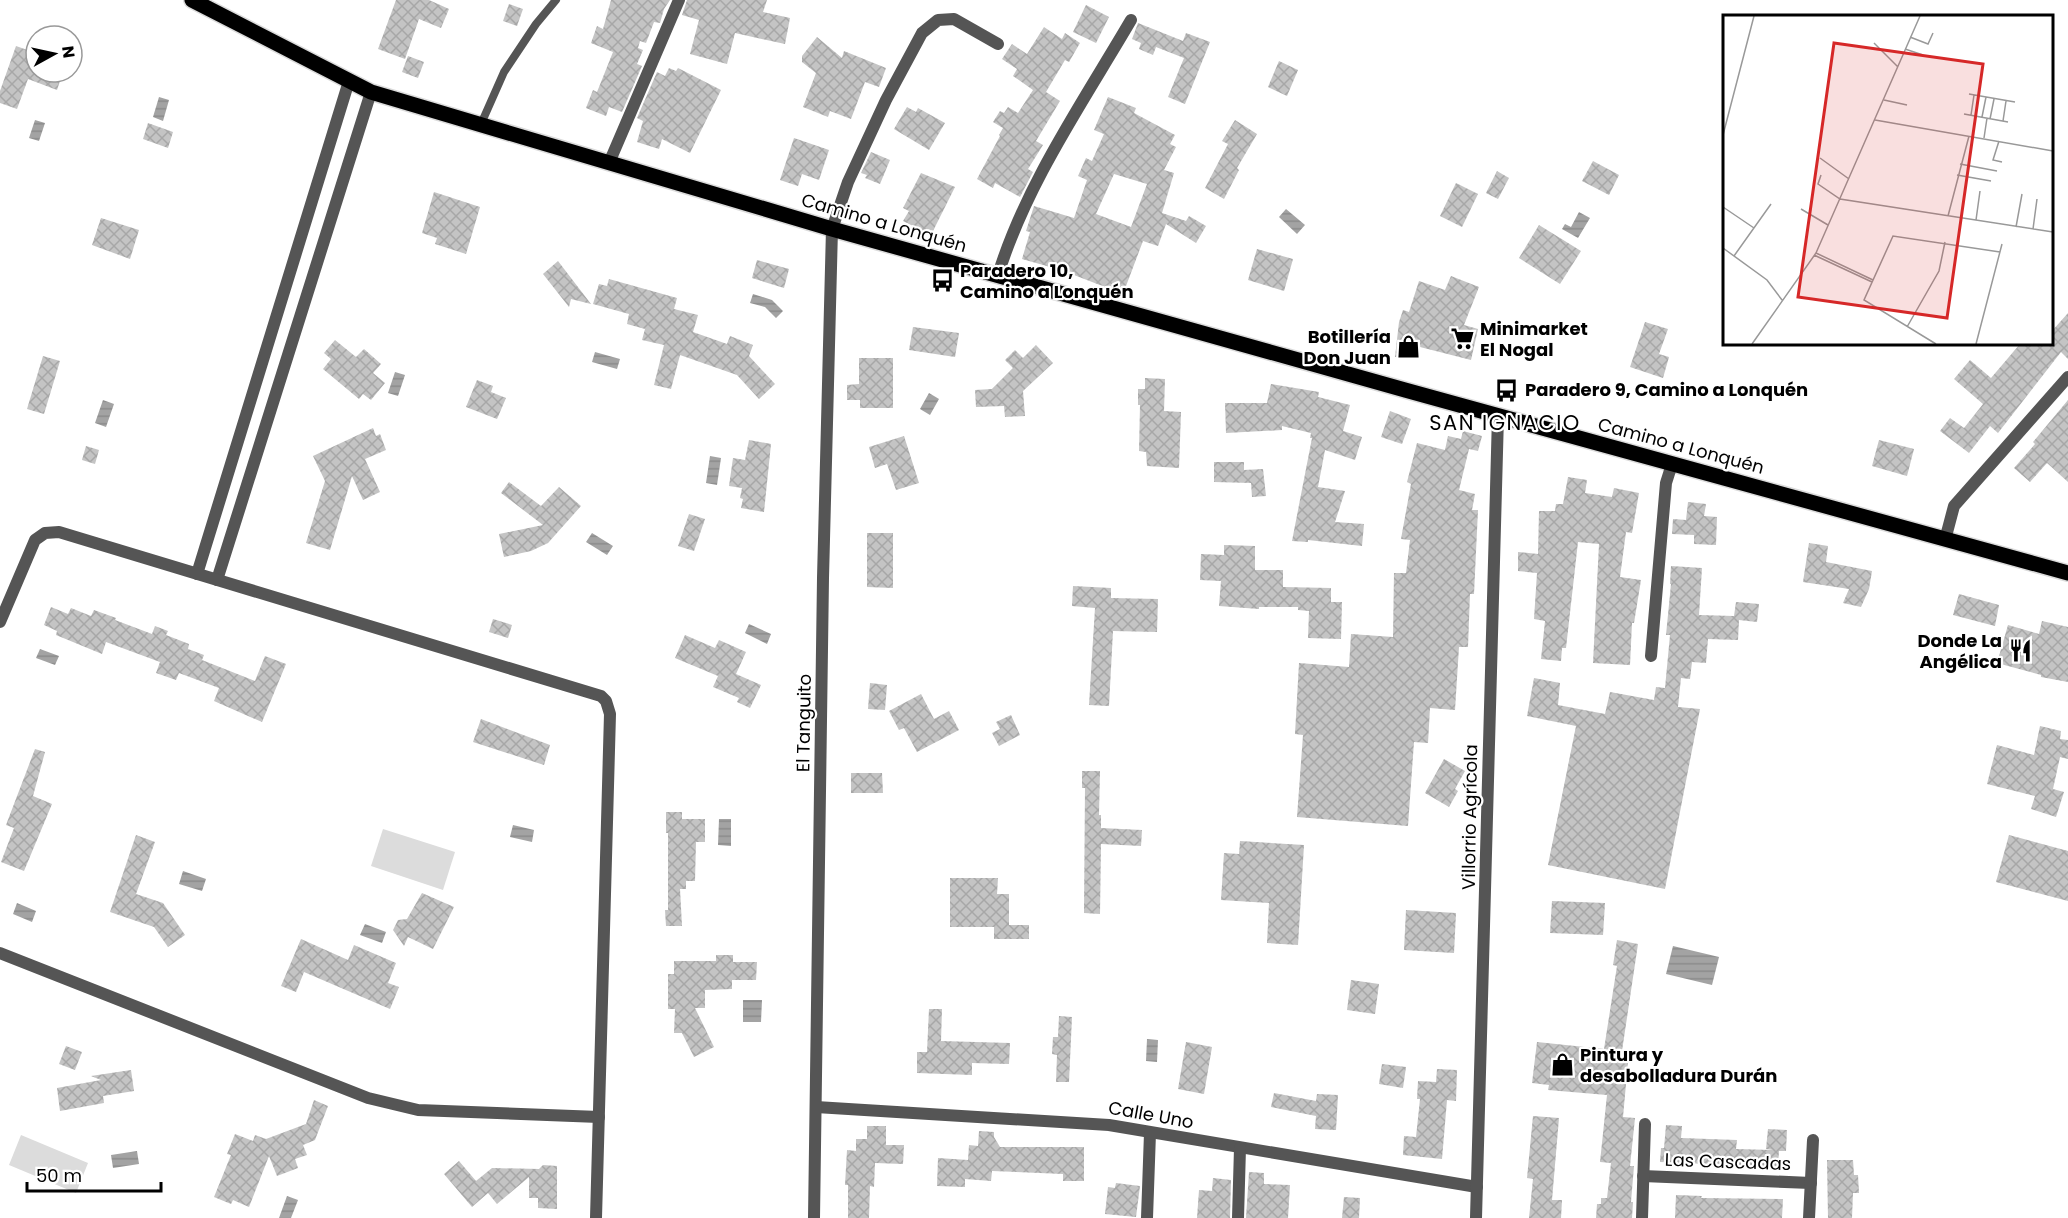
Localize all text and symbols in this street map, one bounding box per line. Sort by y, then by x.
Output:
inset map [1723,15,2053,345]
north arrow [24,24,84,84]
text: N [56,44,81,60]
street label: Camino a Lonquén [798,187,970,258]
place label: Paradero 10, Camino a Lonquén [960,258,1134,304]
bus stop icon: Paradero 10, Camino a Lonquén [929,268,955,294]
place label: Minimarket El Nogal [1480,316,1588,362]
place label: Botillería Don Juan [1304,324,1391,370]
supermarket icon: Minimarket El Nogal [1449,326,1475,352]
shop icon: Botillería Don Juan [1396,334,1422,360]
bus stop icon: Paradero 9, Camino a Lonquén [1494,377,1520,403]
place label: Paradero 9, Camino a Lonquén [1525,377,1808,402]
district label: SAN IGNACIO [1429,408,1581,437]
street label: Camino a Lonquén [1595,411,1767,480]
place label: Donde La Angélica [1917,628,2002,674]
restaurant icon: Donde La Angélica [2007,638,2033,664]
street label: El Tanguito [790,674,817,772]
street label: Villorrio Agrícola [1456,744,1483,890]
place label: Pintura y desabolladura Durán [1580,1042,1777,1088]
shop icon: Pintura y desabolladura Durán [1549,1052,1575,1078]
street label: Calle Uno [1107,1095,1196,1134]
street label: Las Cascadas [1664,1147,1792,1176]
scale bar [27,1155,160,1193]
text: 50 m [36,1163,82,1188]

